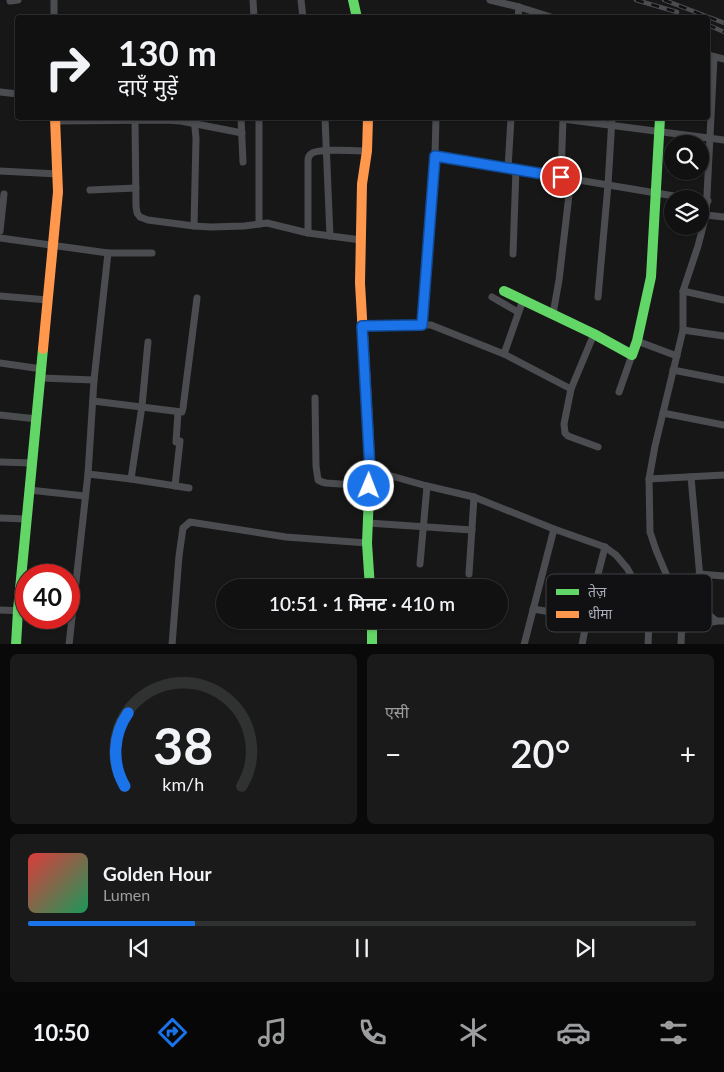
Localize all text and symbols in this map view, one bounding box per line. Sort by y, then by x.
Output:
text: 130 m [118,31,217,73]
icon: right [35,35,100,100]
text: दाएँ मुड़ें [118,73,178,100]
map controls [664,135,709,235]
button: search [664,135,709,180]
pin [540,156,582,198]
icon: arrive [547,163,575,191]
button: layers [664,190,709,235]
position arrow [342,459,394,511]
speed limit sign: 40 [15,564,80,629]
legend [546,574,712,632]
text: तेज़ [588,583,607,600]
text: 10:51 · 1 मिनट · 410 m [269,592,455,615]
text: धीमा [588,605,613,622]
text: एसी [385,702,409,721]
text: 38 [153,714,214,776]
text: 20° [511,730,570,776]
text: − [385,737,401,771]
text: + [680,737,696,771]
text: km/h [163,773,204,795]
text: Golden Hour [103,862,212,885]
text: Lumen [103,885,150,904]
icon: previous [125,934,153,962]
icon: pause [348,934,376,962]
icon: next [571,934,599,962]
icon: directions [155,1015,190,1050]
icon: music [255,1015,290,1050]
icon: phone [355,1015,390,1050]
icon: climate [456,1015,491,1050]
icon: car [556,1015,591,1050]
icon: filters [656,1015,691,1050]
text: 10:50 [33,1019,89,1046]

